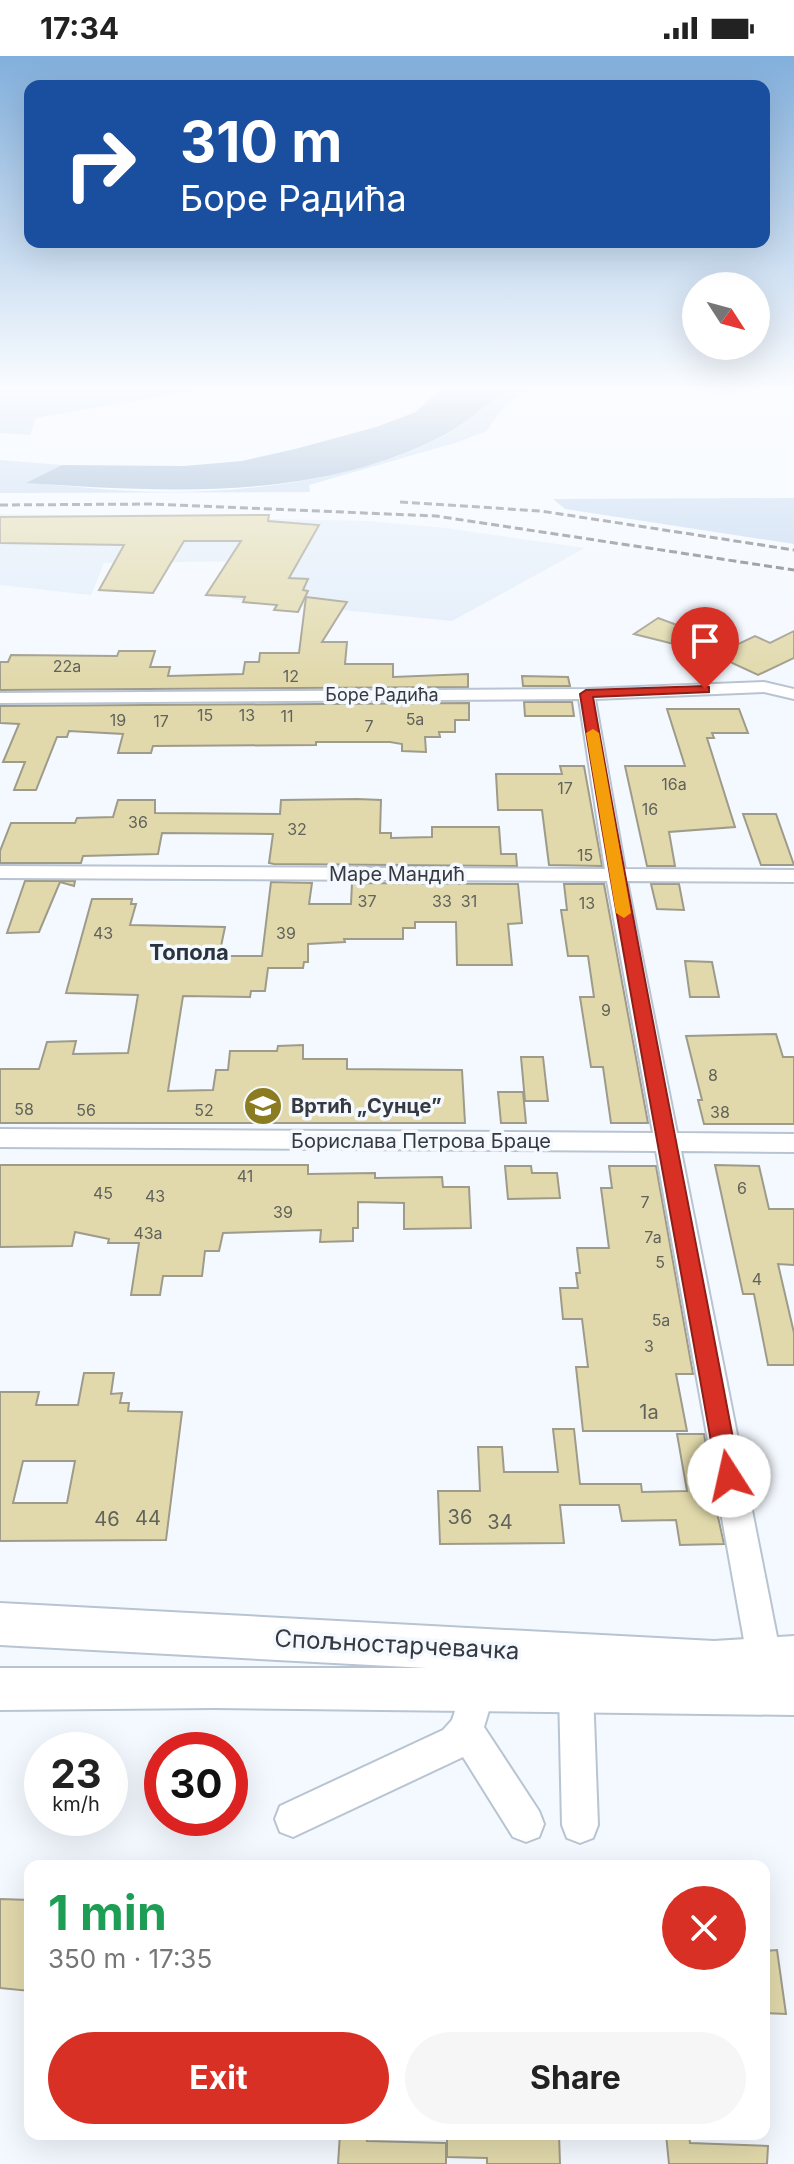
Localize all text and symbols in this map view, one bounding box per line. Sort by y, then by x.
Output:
text: 17:34 [40,10,119,46]
text: 310 m [180,108,342,176]
icon: right [48,112,152,216]
text: Боре Радића [180,176,407,220]
north arrow [682,272,770,360]
map controls [682,272,770,360]
pin [671,607,739,689]
icon: arrive [683,619,727,663]
house number: 22a [53,656,81,676]
house number: 12 [283,666,299,686]
street label: Боре Радића [325,684,439,705]
house number: 15 [197,705,213,725]
house number: 13 [239,705,255,725]
house number: 11 [280,706,294,726]
house number: 5a [406,709,424,729]
house number: 19 [110,710,126,730]
house number: 17 [153,711,169,731]
house number: 7 [364,716,374,736]
house number: 16a [661,774,687,794]
house number: 17 [557,778,573,798]
house number: 16 [642,799,658,819]
house number: 36 [128,812,148,832]
house number: 32 [287,819,307,839]
house number: 15 [577,845,593,865]
street label: Маре Мандић [329,862,465,886]
house number: 37 [358,891,376,911]
house number: 33 [432,891,452,911]
house number: 31 [461,891,477,911]
house number: 13 [579,893,595,913]
house number: 43 [93,923,113,943]
house number: 39 [276,923,296,943]
district label: Топола [149,939,229,965]
house number: 9 [601,1000,611,1020]
house number: 8 [708,1065,718,1085]
school or university icon: Вртић „Сунце” [242,1085,284,1127]
place label: Вртић „Сунце” [291,1094,442,1118]
house number: 58 [14,1099,34,1119]
house number: 56 [76,1100,96,1120]
house number: 52 [194,1100,214,1120]
house number: 38 [710,1102,730,1122]
street label: Борислава Петрова Браце [291,1129,551,1153]
house number: 41 [237,1166,253,1186]
house number: 6 [737,1178,747,1198]
house number: 45 [93,1183,113,1203]
house number: 43 [145,1186,165,1206]
house number: 7 [640,1192,650,1212]
house number: 39 [273,1202,293,1222]
house number: 43a [133,1223,163,1243]
house number: 7a [644,1227,662,1247]
house number: 5 [655,1252,665,1272]
house number: 4 [752,1269,762,1289]
house number: 5a [652,1310,670,1330]
house number: 3 [644,1336,654,1356]
house number: 1a [639,1400,659,1424]
position arrow [687,1434,771,1518]
house number: 36 [448,1505,472,1529]
house number: 44 [135,1506,161,1530]
house number: 46 [94,1507,120,1531]
house number: 34 [487,1510,513,1534]
street label: Спољностарчевачка [274,1624,520,1665]
speed limit sign: 30 [144,1732,248,1836]
text: 23 [50,1749,102,1798]
text: km/h [52,1792,100,1816]
text: 1 min [48,1883,167,1942]
button: close [662,1886,746,1970]
text: 350 m · 17:35 [48,1943,212,1974]
button: Exit [48,2032,389,2124]
button: Share [405,2032,746,2124]

